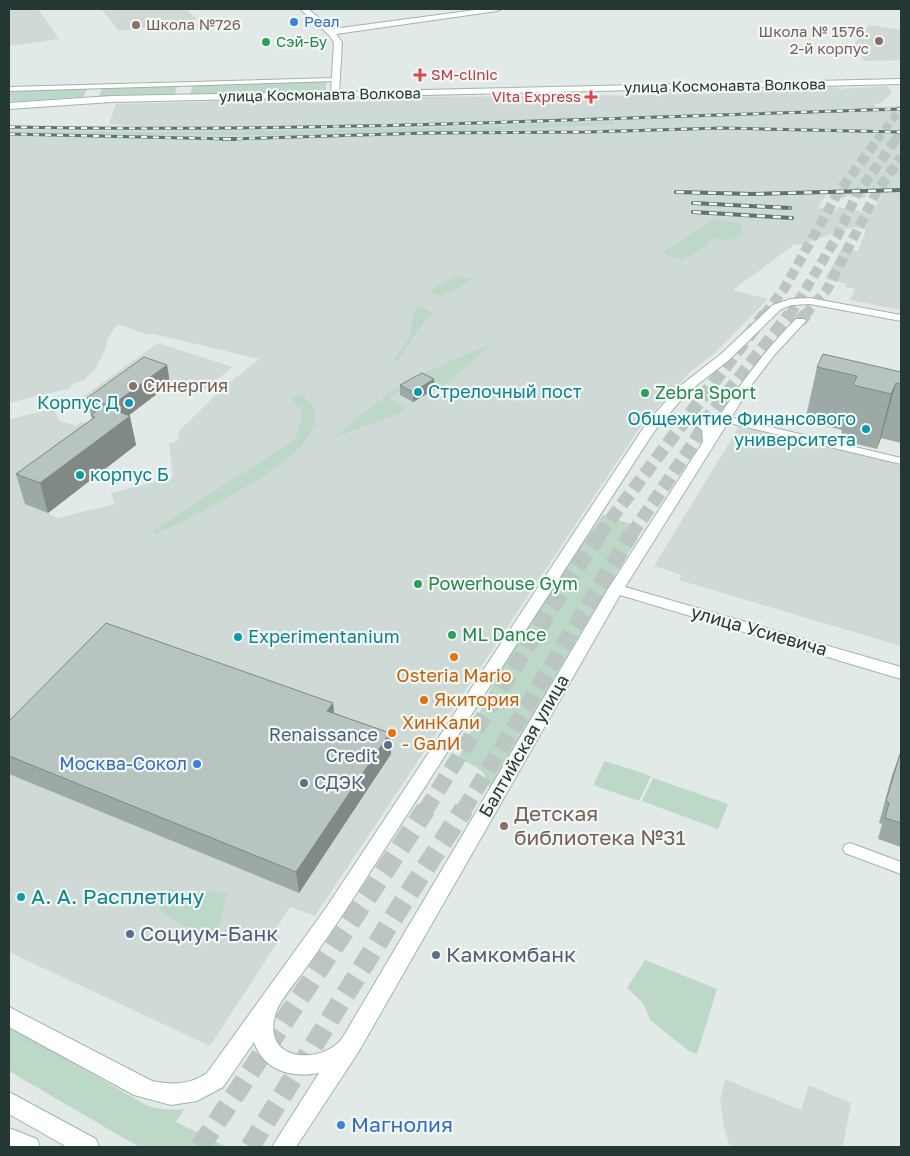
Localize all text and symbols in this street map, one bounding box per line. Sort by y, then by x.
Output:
place label: Реал [304,12,340,30]
place label: Школа №726 [146,15,241,33]
marker: Реал [288,16,300,28]
marker: Школа №726 [130,19,142,31]
place label: Школа № 1576. 2-й корпус [759,22,869,57]
place label: Сэй-Бу [276,32,328,50]
marker: Школа № 1576. 2-й корпус [873,35,885,47]
marker: Сэй-Бу [260,36,272,48]
place label: SM-clinic [431,65,498,83]
marker: SM-clinic [413,68,427,82]
street label: улица Космонавта Волкова [624,74,826,96]
street label: улица Космонавта Волкова [219,83,421,105]
place label: Vita Express [492,87,581,105]
marker: Vita Express [585,91,597,103]
place label: Синергия [143,374,228,396]
marker: Синергия [127,380,139,392]
place label: Стрелочный пост [428,380,582,402]
place label: Zebra Sport [655,381,756,403]
marker: Стрелочный пост [412,386,424,398]
marker: Zebra Sport [639,387,651,399]
place label: Корпус Д [37,391,119,413]
marker: Корпус Д [123,397,135,409]
place label: Общежитие Финансового университета [628,407,856,450]
marker: Общежитие Финансового университета [860,423,872,435]
place label: корпус Б [90,463,169,485]
marker: корпус Б [74,469,86,481]
place label: Powerhouse Gym [428,572,578,594]
marker: Powerhouse Gym [412,578,424,590]
street label: улица Усиевича [689,600,830,660]
place label: ML Dance [462,623,546,645]
place label: Experimentanium [248,625,400,647]
marker: ML Dance [446,629,458,641]
marker: Experimentanium [232,631,244,643]
marker: Osteria Mario [448,651,460,663]
place label: Osteria Mario [396,664,512,686]
street label: Балтийская улица [473,670,573,821]
place label: Якитория [434,688,519,710]
marker: Якитория [418,694,430,706]
place label: ХинКали - GалИ [402,711,480,754]
place label: Renaissance Credit [269,723,378,766]
marker: ХинКали - GалИ [386,727,398,739]
marker: Renaissance Credit [382,739,394,751]
place label: Москва-Сокол [59,752,187,774]
marker: Москва-Сокол [191,758,203,770]
place label: СДЭК [314,771,364,793]
marker: СДЭК [298,777,310,789]
place label: Детская библиотека №31 [514,800,686,850]
marker: Детская библиотека №31 [498,820,510,832]
place label: А. А. Расплетину [31,883,204,909]
marker: А. А. Расплетину [15,891,27,903]
place label: Социум-Банк [140,920,278,946]
marker: Социум-Банк [124,928,136,940]
place label: Камкомбанк [446,941,576,967]
marker: Камкомбанк [430,949,442,961]
place label: Магнолия [351,1111,453,1137]
marker: Магнолия [335,1119,347,1131]

